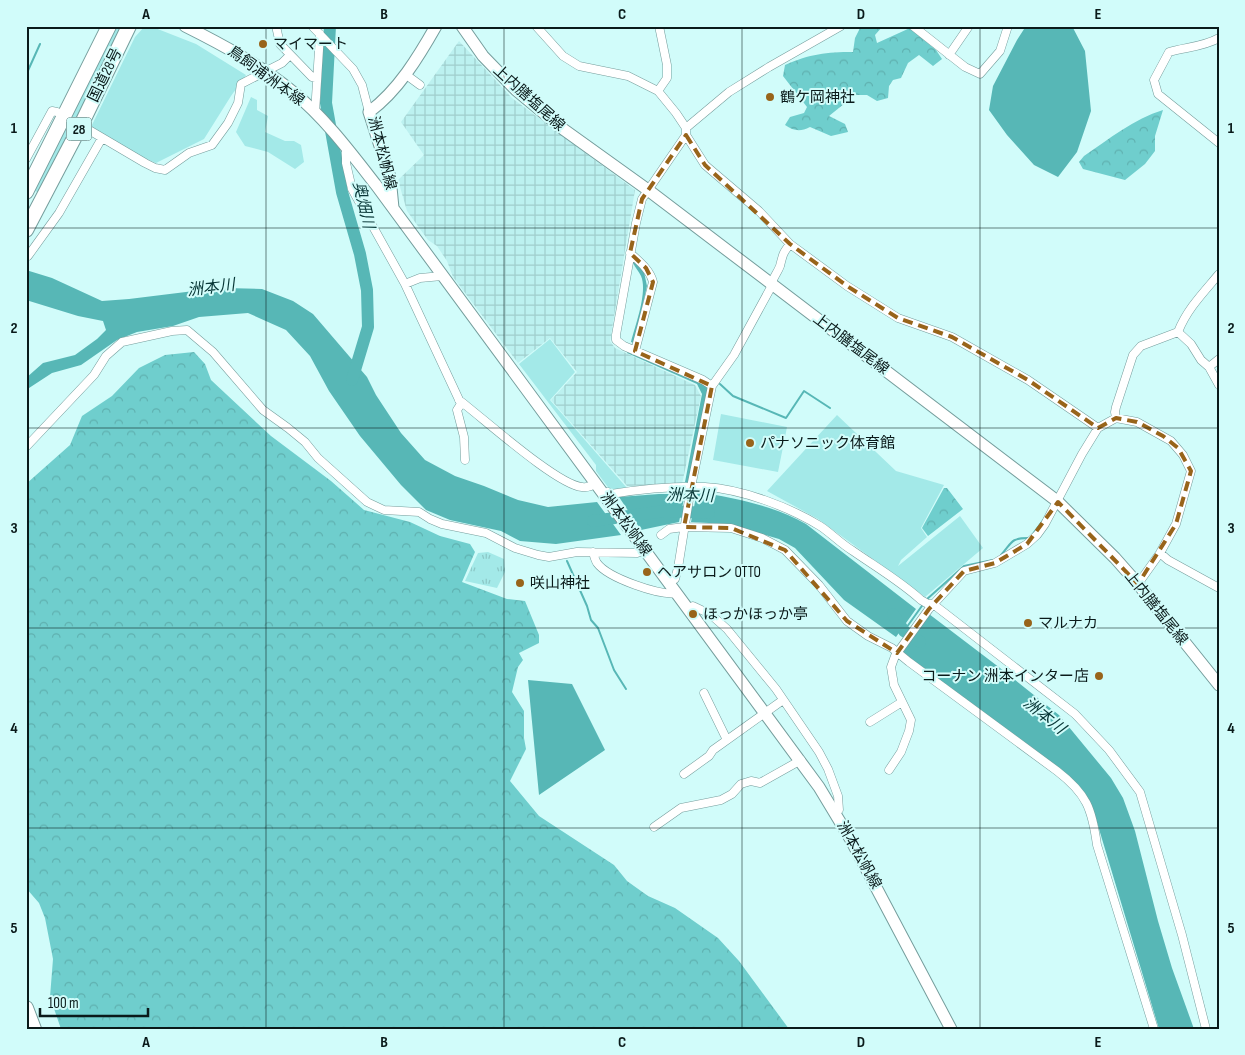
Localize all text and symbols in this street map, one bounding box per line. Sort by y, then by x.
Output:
text: A [141,5,150,24]
text: B [380,5,388,24]
text: C [618,5,626,24]
text: D [857,5,865,24]
text: E [1095,5,1102,24]
place label: マイマート [273,35,348,54]
marker: マイマート [257,38,269,50]
street label: 鳥飼浦洲本線 [224,42,308,110]
street label: 国道28号 [84,45,126,105]
street label: 上内膳塩尾線 [489,61,569,135]
place label: 鶴ケ岡神社 [780,88,855,107]
marker: 鶴ケ岡神社 [764,91,776,103]
street label: 洲本松帆線 [364,114,400,192]
road number: 28 [66,118,92,140]
text: 1 [11,119,18,138]
text: 1 [1228,119,1235,138]
water label: 奥畑川 [348,179,378,232]
water label: 洲本川 [186,275,238,300]
street label: 上内膳塩尾線 [809,309,893,379]
text: 2 [10,319,18,338]
text: 2 [1227,319,1235,338]
place label: パナソニック体育館 [760,434,895,453]
marker: パナソニック体育館 [744,437,756,449]
water label: 洲本川 [666,486,716,506]
street label: 洲本松帆線 [596,488,656,560]
text: 3 [10,519,18,538]
text: 3 [1227,519,1235,538]
place label: ヘアサロン OTTO [657,563,761,582]
marker: ヘアサロン OTTO [641,566,653,578]
street label: 上内膳塩尾線 [1120,567,1192,649]
place label: 咲山神社 [530,574,590,593]
marker: 咲山神社 [514,577,526,589]
place label: ほっかほっか亭 [703,605,808,624]
marker: ほっかほっか亭 [687,608,699,620]
place label: マルナカ [1038,614,1098,633]
marker: マルナカ [1022,617,1034,629]
place label: コーナン 洲本インター店 [922,667,1089,686]
marker: コーナン 洲本インター店 [1093,670,1105,682]
water label: 洲本川 [1019,694,1070,740]
text: 4 [10,719,18,738]
text: 4 [1227,719,1235,738]
street label: 洲本松帆線 [833,818,885,892]
text: 5 [10,919,18,938]
text: 5 [1227,919,1235,938]
scale bar [40,985,148,1017]
text: 100 m [48,994,79,1013]
text: A [141,1033,150,1052]
text: B [380,1033,388,1052]
text: C [618,1033,626,1052]
text: D [857,1033,865,1052]
text: E [1095,1033,1102,1052]

